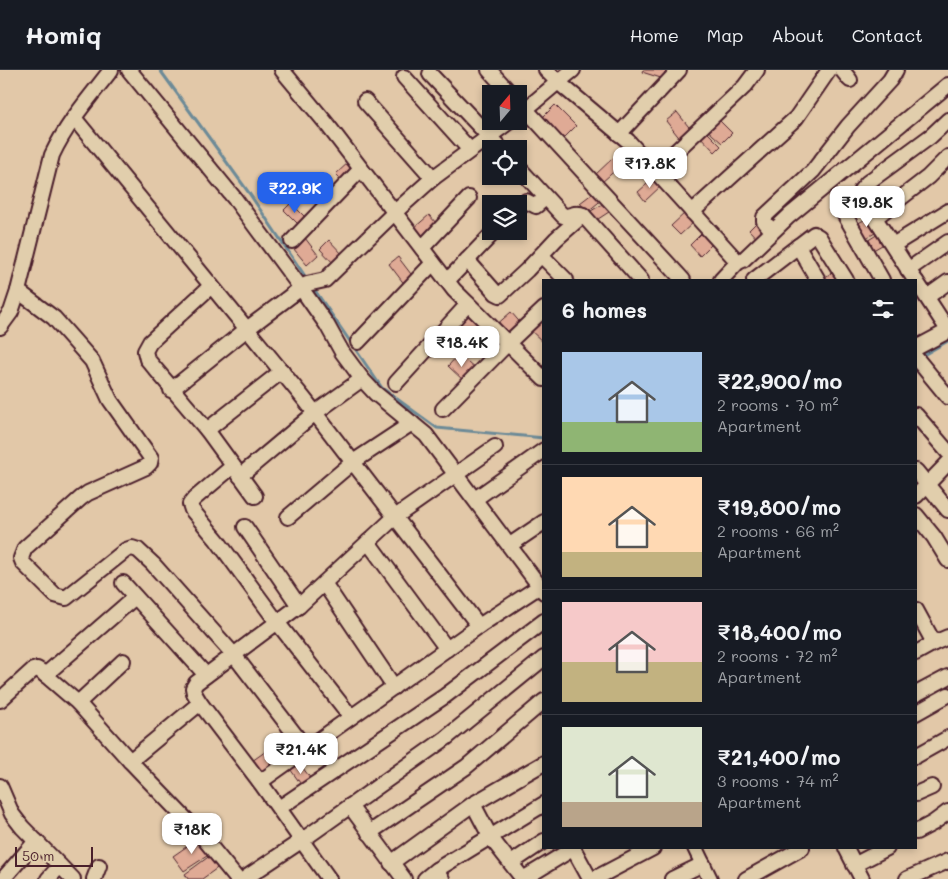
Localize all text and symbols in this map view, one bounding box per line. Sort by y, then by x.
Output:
text: Homiq [25,19,102,50]
text: Home [630,23,679,47]
text: Map [707,23,743,47]
text: About [771,23,824,47]
text: Contact [852,23,923,47]
north arrow [482,85,528,130]
map controls [482,85,527,240]
button: locate [482,140,527,185]
pin: ₹17.8K [609,146,691,189]
text: ₹17.8K [624,152,676,173]
pin: ₹22.9K [254,172,336,214]
text: ₹22.9K [268,177,322,198]
pin: ₹19.8K [826,186,908,228]
text: ₹19.8K [841,191,893,212]
button: layers [482,195,527,240]
icon: filters [869,295,897,323]
text: 6 homes [562,296,647,323]
pin: ₹18.4K [421,326,503,368]
text: ₹18.4K [435,331,489,352]
text: ₹22,900/mo [717,367,842,394]
icon: home [602,372,662,432]
text: 2 rooms · 70 m² [717,394,838,415]
text: Apartment [717,415,802,436]
text: ₹19,800/mo [717,493,841,520]
icon: home [602,497,662,557]
text: 2 rooms · 66 m² [717,520,839,541]
text: Apartment [717,541,802,562]
text: ₹18,400/mo [717,618,842,645]
icon: home [602,622,662,682]
text: 2 rooms · 72 m² [717,645,838,666]
text: Apartment [717,666,802,687]
pin: ₹21.4K [260,732,342,775]
text: ₹21.4K [275,738,327,759]
text: ₹21,400/mo [717,743,840,770]
icon: home [602,747,662,807]
text: 3 rooms · 74 m² [717,770,838,791]
text: Apartment [717,791,802,812]
pin: ₹18K [162,812,222,855]
text: ₹18K [173,818,211,839]
scale bar [15,844,92,867]
text: 50 m [22,846,54,865]

